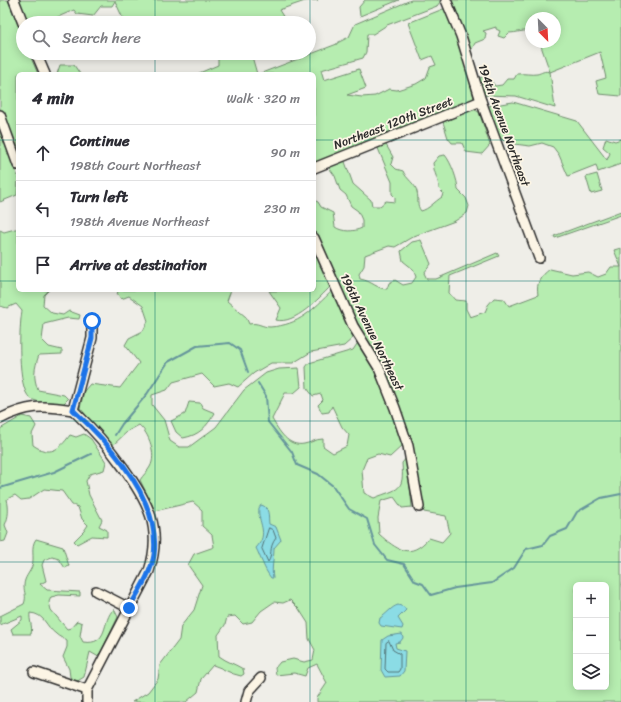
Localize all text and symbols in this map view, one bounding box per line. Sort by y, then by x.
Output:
north arrow [525,12,561,48]
search box [16,16,316,60]
text: Search here [62,25,141,51]
icon: search [30,27,52,49]
street label: 194th Avenue Northeast [472,61,537,191]
text: 4 min [32,83,74,113]
text: Walk · 320 m [226,87,300,110]
street label: Northeast 120th Street [330,90,456,156]
text: Continue [70,128,130,154]
text: 90 m [270,141,300,164]
icon: ahead [32,142,54,164]
text: 198th Court Northeast [70,154,201,177]
text: Turn left [70,184,128,210]
text: 230 m [264,197,300,220]
icon: left [32,198,54,220]
text: 198th Avenue Northeast [70,210,210,233]
text: Arrive at destination [70,252,207,278]
icon: arrive [32,254,54,276]
street label: 196th Avenue Northeast [334,269,411,396]
route start [83,312,101,330]
map controls [573,582,609,690]
button: + [573,582,609,618]
route end [120,599,138,617]
button: − [573,618,609,654]
button: layers [573,654,609,690]

